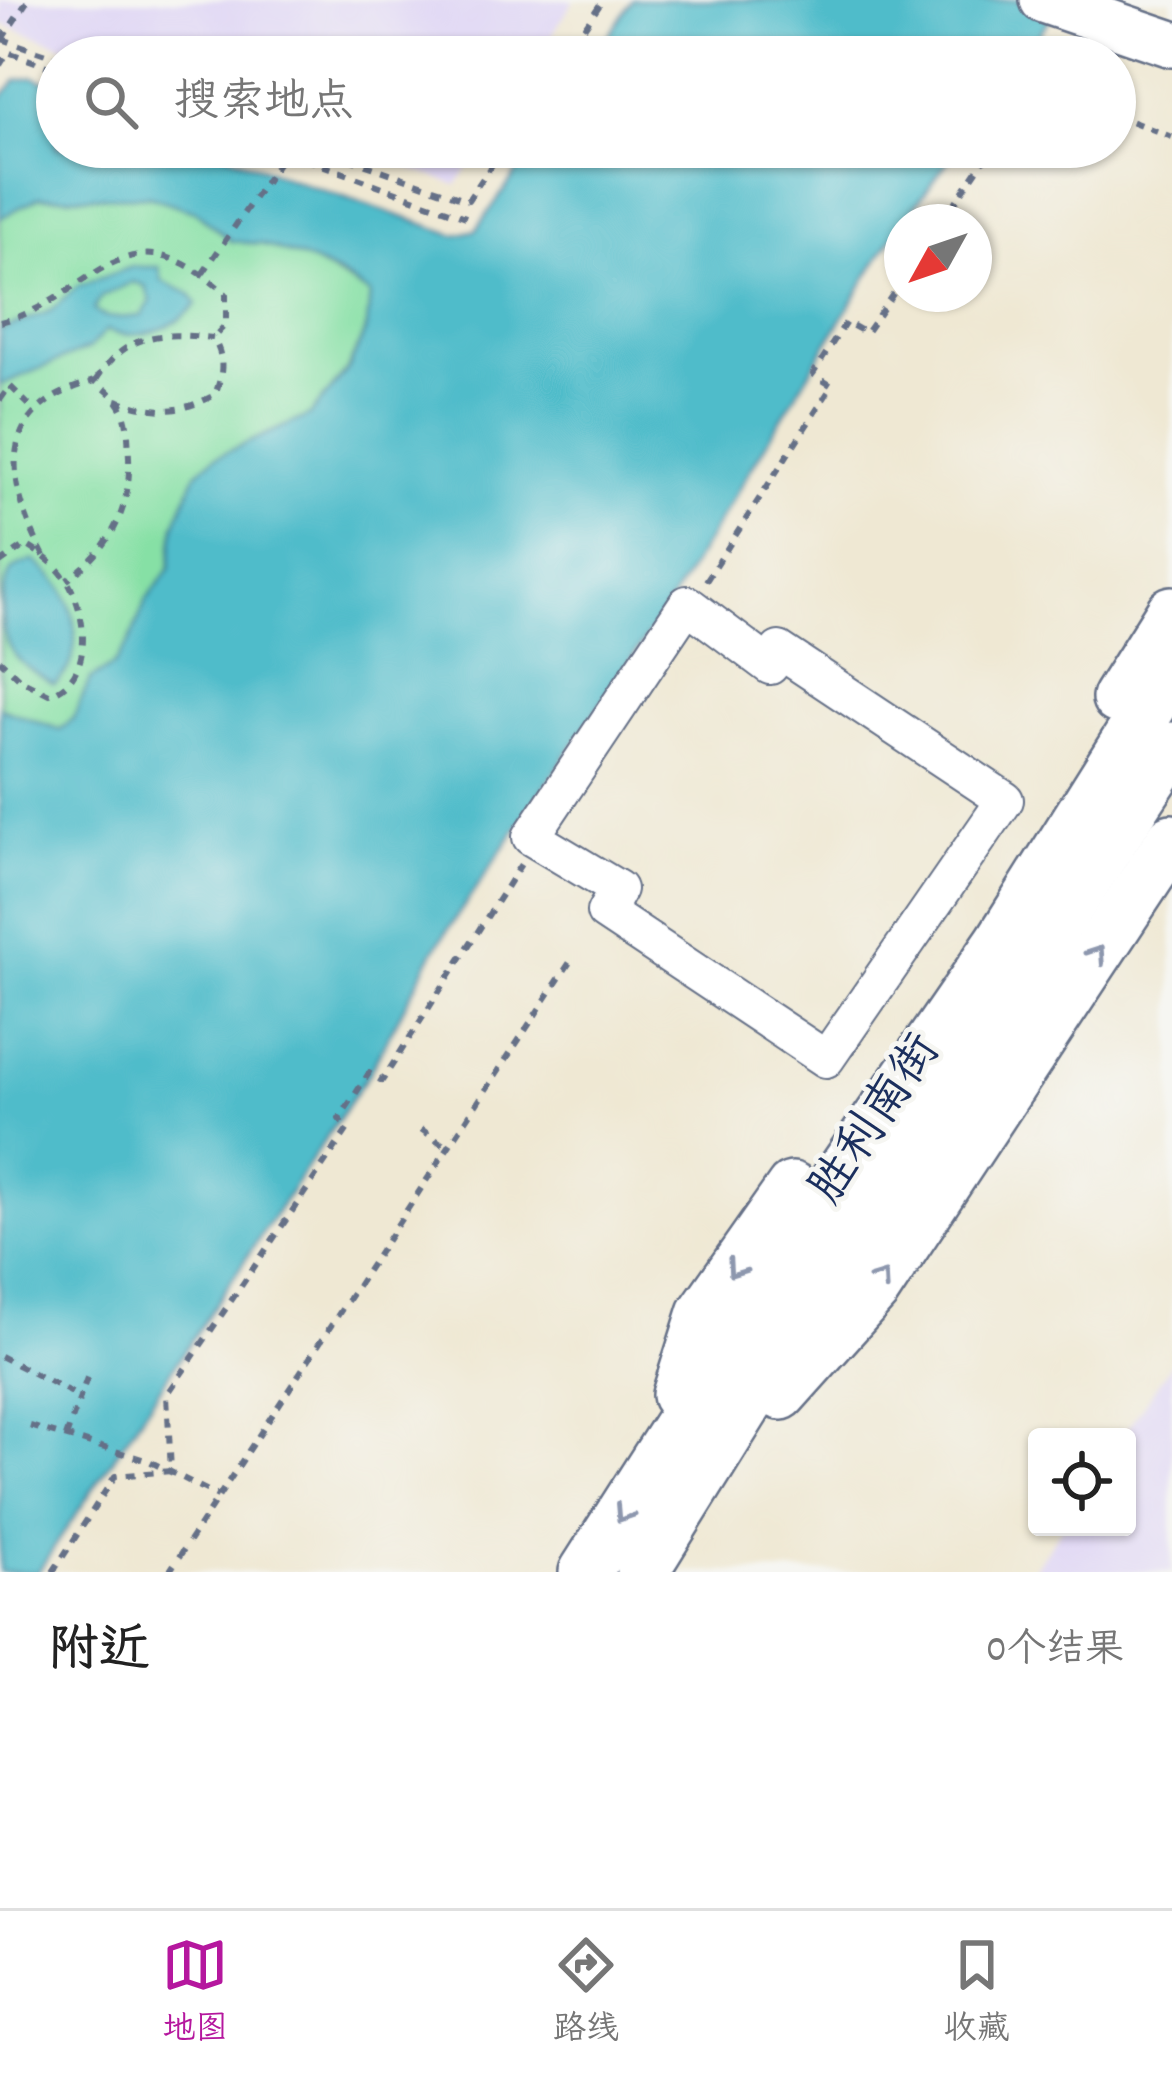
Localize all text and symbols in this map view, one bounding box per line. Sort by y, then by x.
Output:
search box [36,36,1136,168]
icon: search [78,69,144,135]
text: 搜索地点 [174,73,354,137]
north arrow [884,204,992,312]
one-way arrow [1082,945,1104,967]
street label: 胜利南街 [796,1022,960,1220]
one-way arrow [727,1256,749,1278]
one-way arrow [867,1270,889,1292]
map controls [1028,1428,1136,1536]
button: locate [1028,1428,1136,1536]
one-way arrow [615,1501,637,1523]
text: 附近 [48,1618,150,1690]
text: 0个结果 [986,1625,1124,1680]
tab: 地图 [162,1932,228,2055]
tab: 路线 [553,1932,619,2055]
tab: 收藏 [944,1932,1010,2055]

